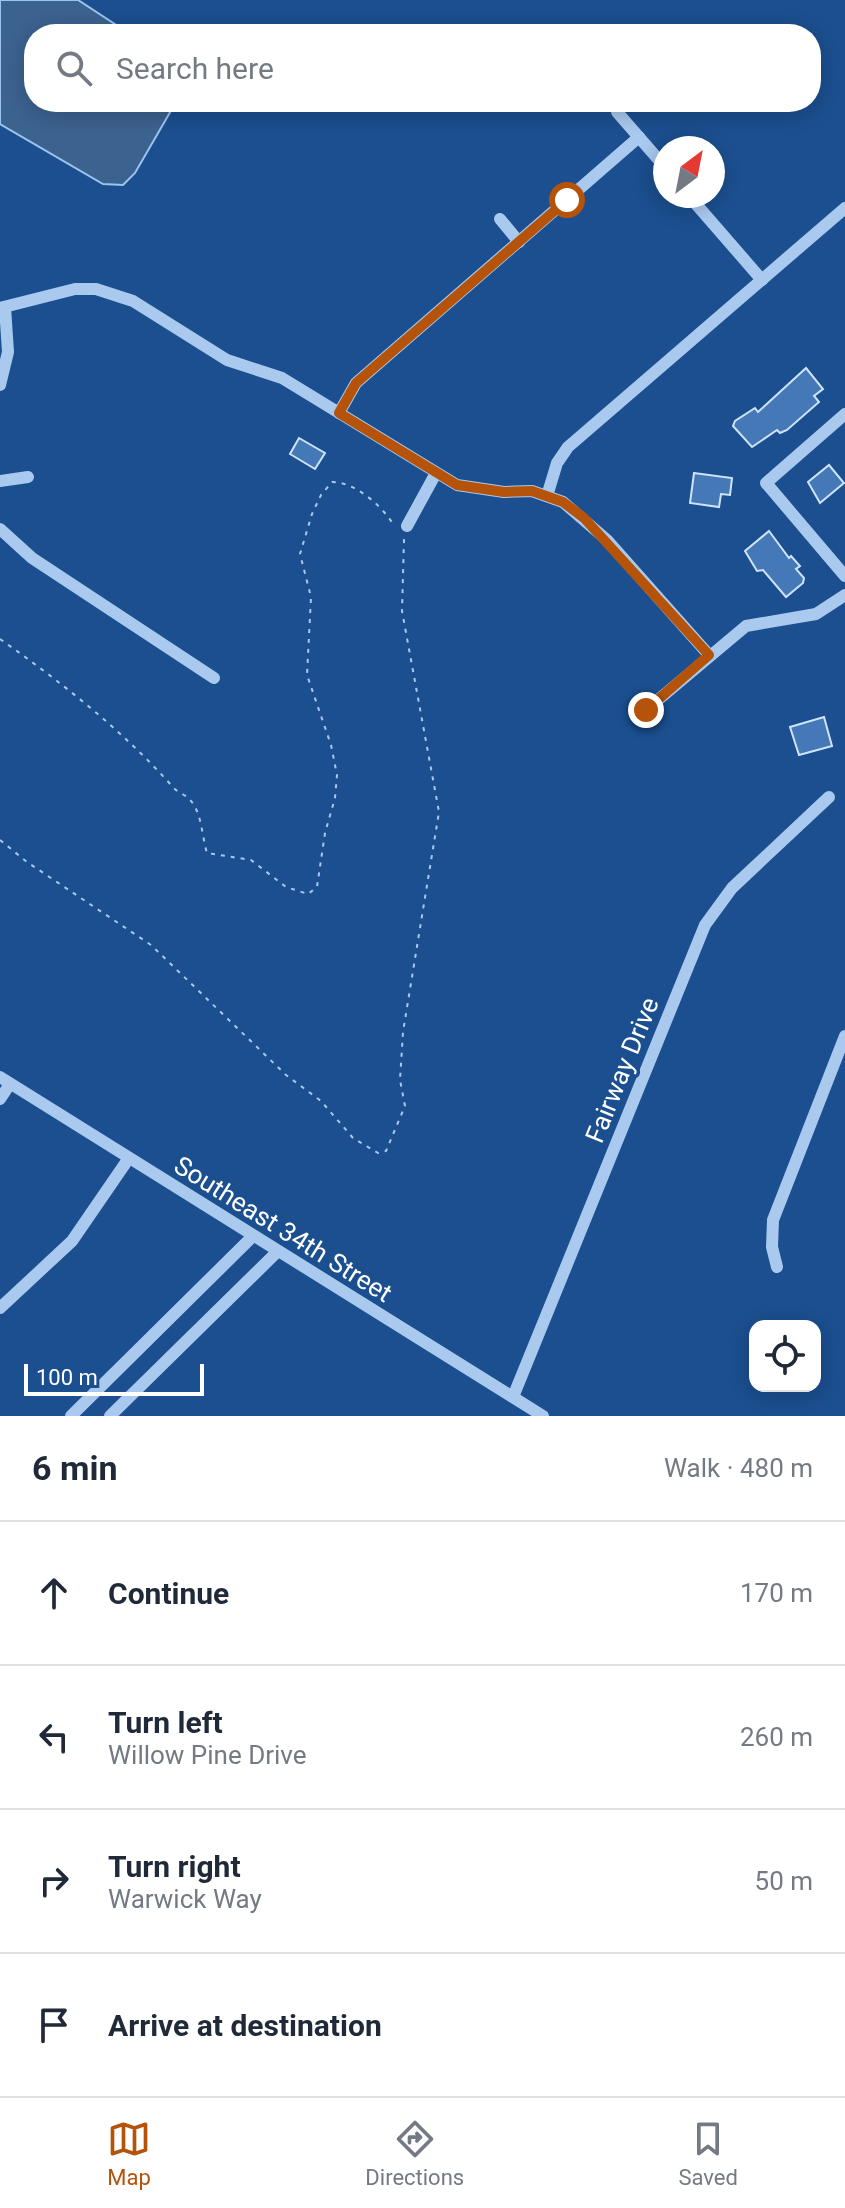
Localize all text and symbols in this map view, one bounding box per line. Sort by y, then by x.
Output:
search box [24,24,821,112]
icon: search [52,46,96,90]
text: Search here [116,51,274,86]
north arrow [653,136,725,208]
route start [549,182,585,218]
route end [628,692,664,728]
street label: Fairway Drive [579,993,665,1147]
street label: Southeast 34th Street [169,1150,397,1308]
map controls [749,1320,821,1392]
button: locate [749,1320,821,1392]
scale bar [24,1360,204,1396]
text: 100 m [36,1365,98,1390]
text: 6 min [32,1448,117,1488]
text: Walk · 480 m [664,1453,813,1483]
icon: ahead [32,1571,76,1615]
text: Continue [108,1576,229,1611]
text: 170 m [740,1578,813,1608]
text: Turn left [108,1705,223,1740]
icon: left [32,1715,76,1759]
text: 260 m [740,1722,813,1752]
text: Willow Pine Drive [108,1740,307,1770]
text: Turn right [108,1849,241,1884]
icon: right [32,1859,76,1903]
text: 50 m [755,1866,813,1896]
text: Warwick Way [108,1884,262,1914]
icon: arrive [32,2003,76,2047]
text: Arrive at destination [108,2008,382,2043]
tab: Map [107,2117,151,2190]
tab: Directions [365,2117,464,2190]
tab: Saved [678,2117,738,2190]

